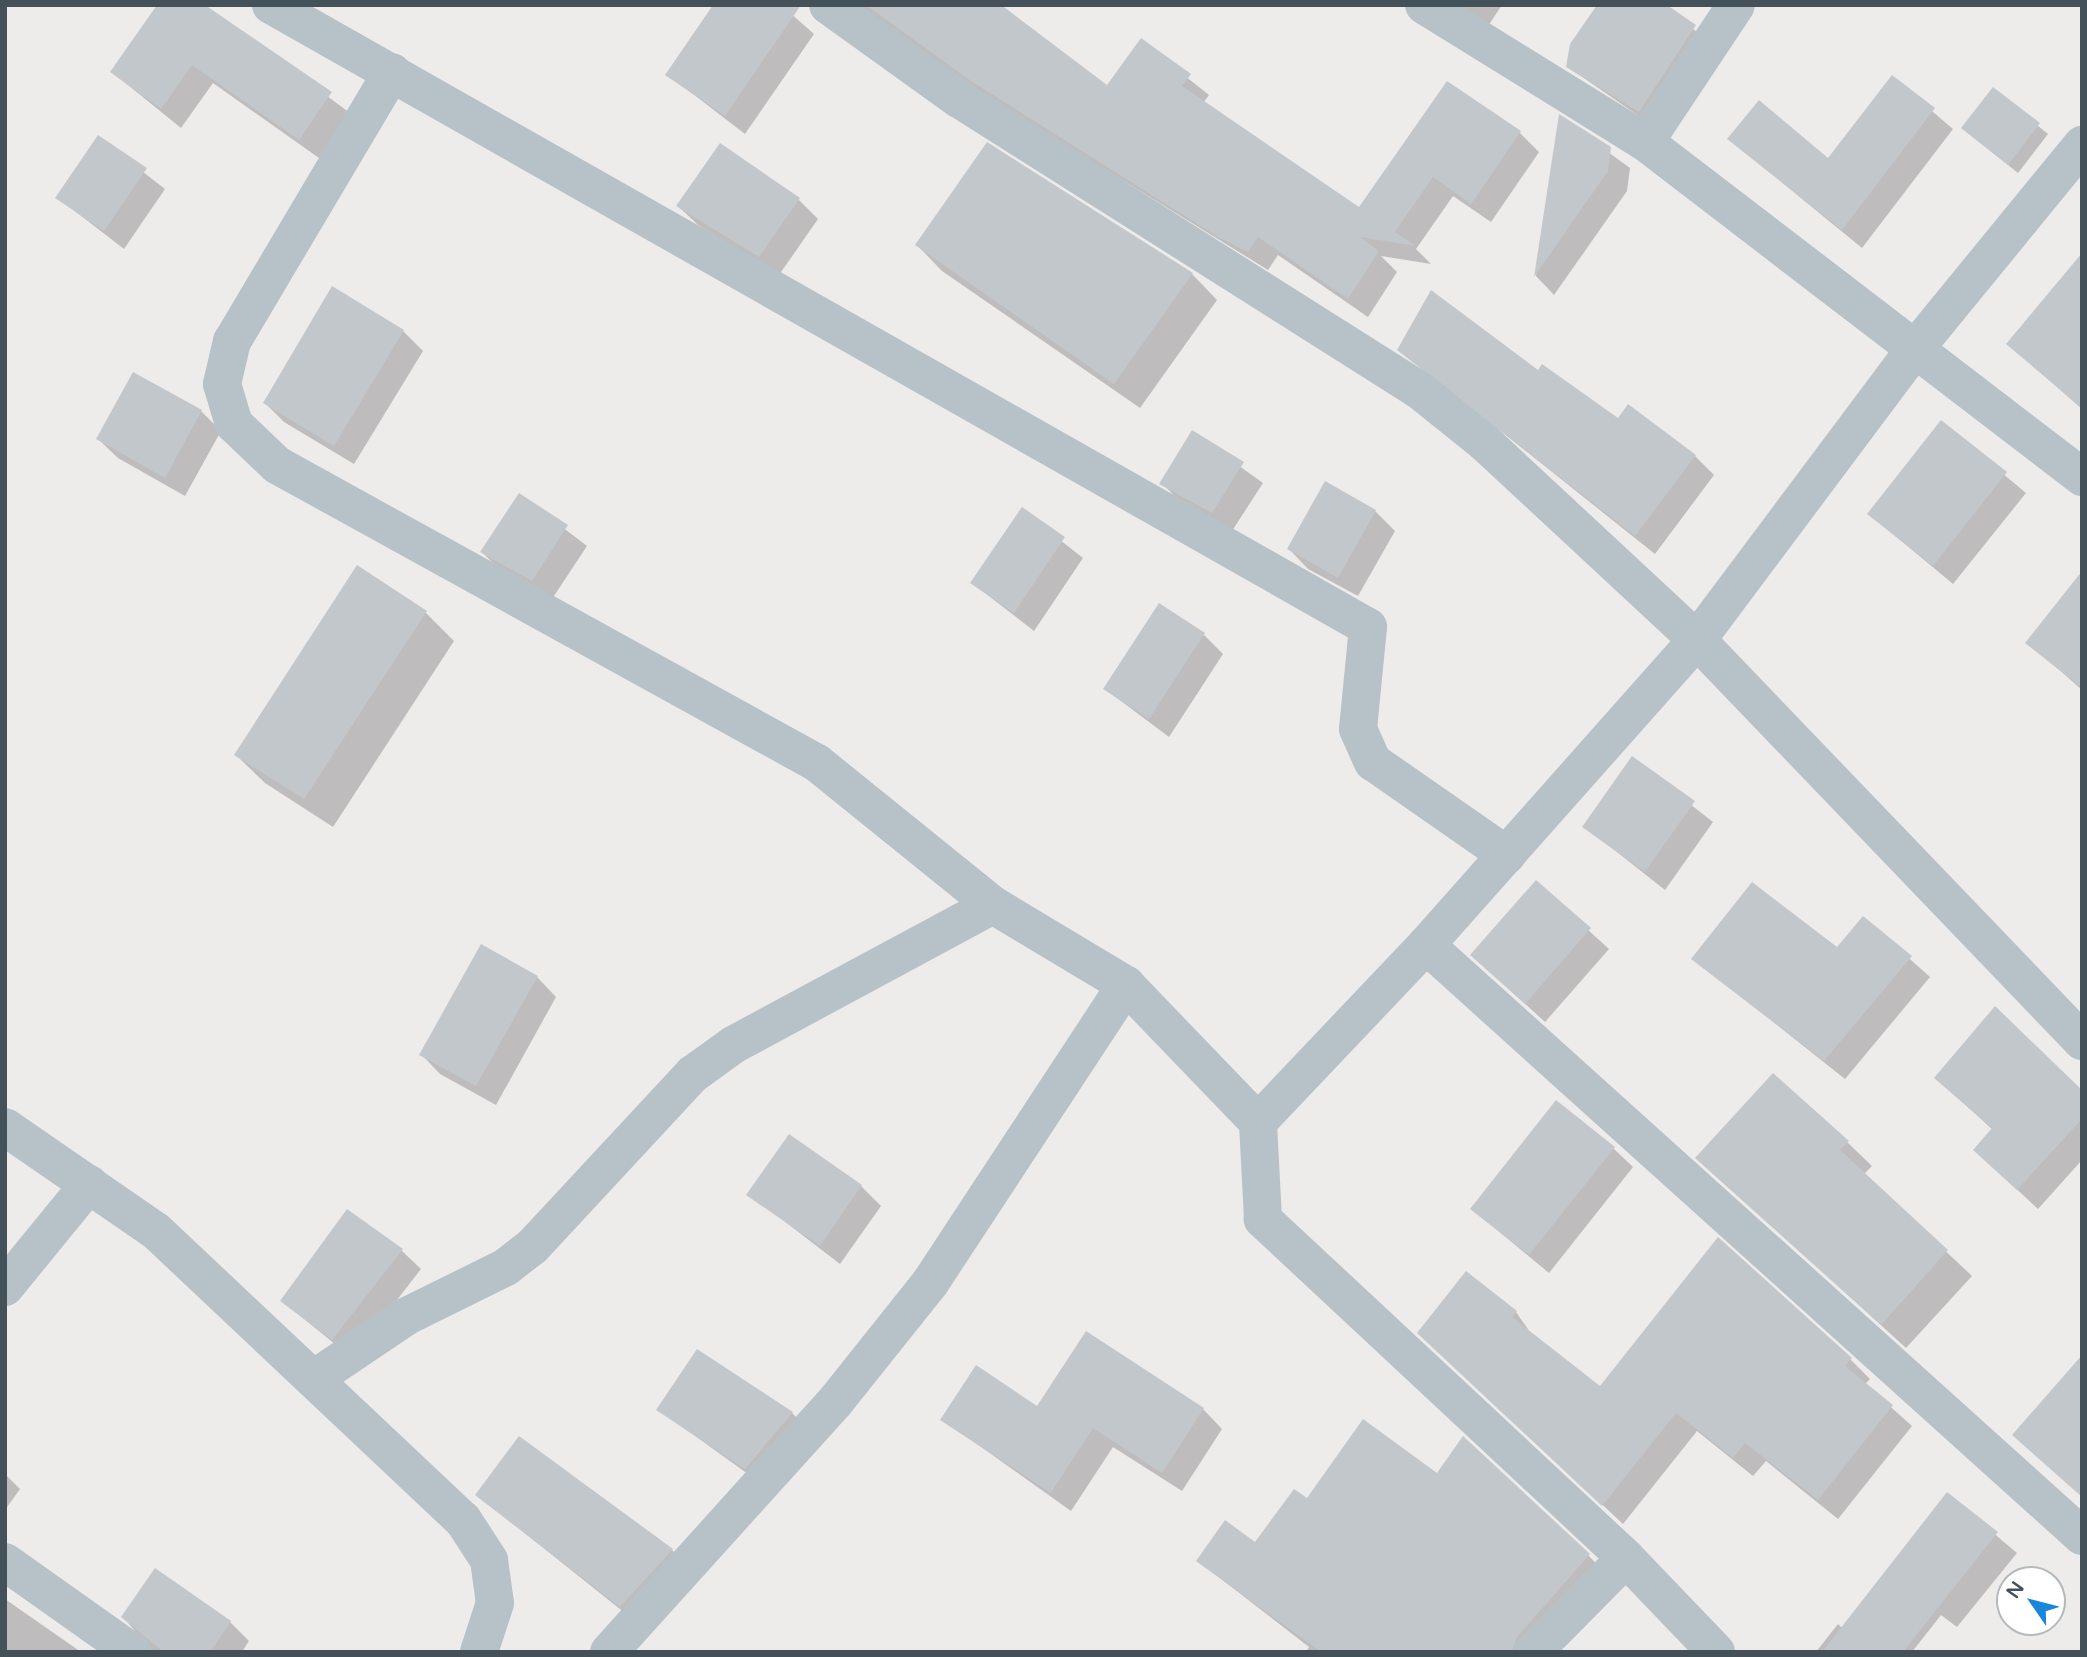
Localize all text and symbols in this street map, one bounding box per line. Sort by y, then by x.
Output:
north arrow [1996,1566,2066,1636]
text: N [2002,1578,2029,1603]

